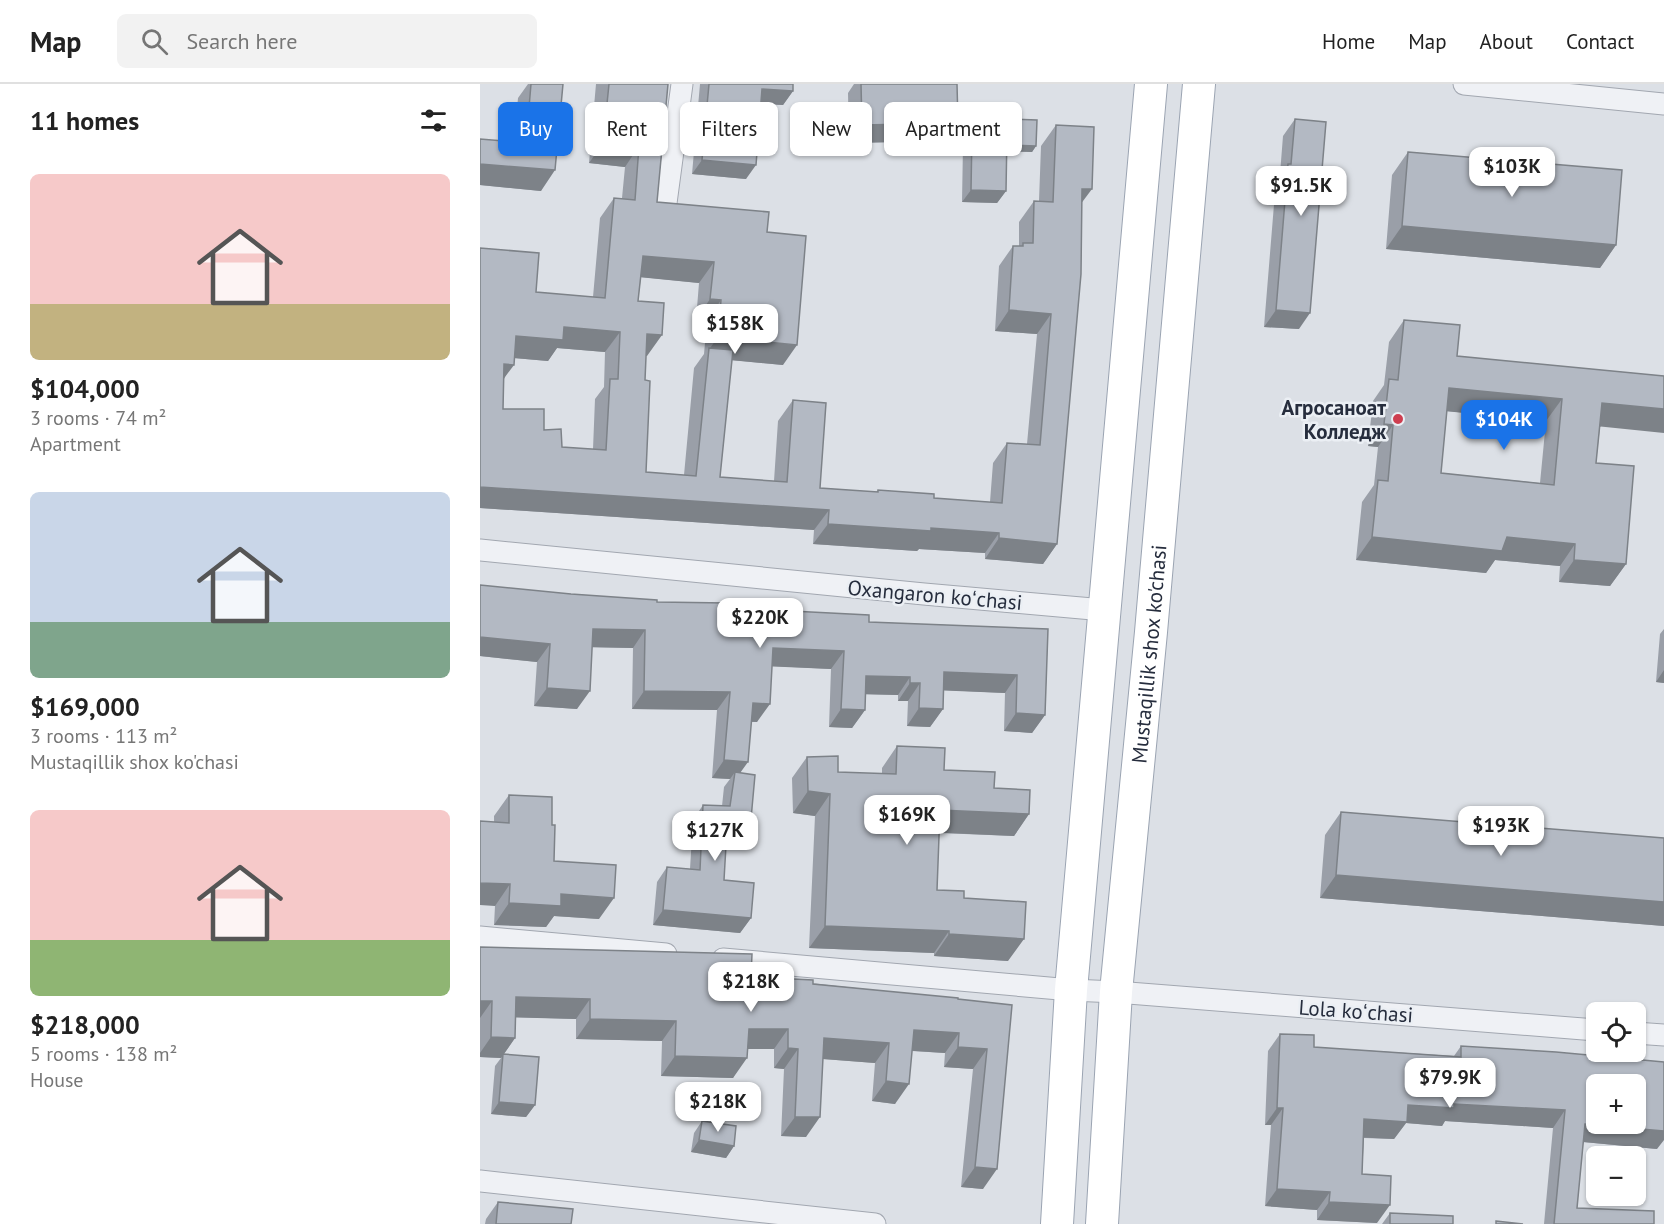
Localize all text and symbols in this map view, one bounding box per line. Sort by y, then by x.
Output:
search box [117,14,537,68]
text: Map [30,23,81,60]
icon: search [138,25,171,58]
text: Search here [186,27,297,55]
text: Home [1322,28,1375,55]
text: Map [1408,28,1447,55]
text: About [1480,28,1533,55]
text: Contact [1566,28,1634,55]
chip: Buy [498,102,573,156]
chip: Rent [585,102,668,156]
chip: Filters [680,102,778,156]
chip: New [790,102,872,156]
chip: Apartment [884,102,1022,156]
text: 11 homes [30,104,139,137]
icon: filters [417,104,450,137]
pin: $103K [1470,147,1554,198]
text: $103K [1483,153,1541,179]
pin: $91.5K [1252,166,1350,217]
text: $91.5K [1270,172,1332,198]
icon: home [186,213,294,321]
pin: $158K [693,304,777,355]
text: $158K [706,310,764,336]
text: $104,000 [30,372,140,405]
place label: Агросаноат Колледж [1282,394,1386,445]
pin: $104K [1462,400,1546,451]
text: 3 rooms · 74 m² [30,405,166,431]
text: $104K [1475,406,1533,432]
marker: Агросаноат Колледж [1391,412,1405,426]
text: Apartment [30,431,121,457]
icon: home [186,531,294,639]
street label: Mustaqillik shox ko'chasi [1125,544,1172,765]
street label: Oxangaron koʻchasi [847,574,1023,616]
pin: $220K [718,598,802,649]
text: $220K [731,604,789,630]
text: $169,000 [30,690,140,723]
text: 3 rooms · 113 m² [30,723,177,749]
text: Mustaqillik shox ko'chasi [30,749,239,775]
pin: $169K [865,795,949,846]
text: $169K [878,801,936,827]
pin: $193K [1459,806,1543,857]
pin: $127K [673,811,757,862]
text: $193K [1472,812,1530,838]
text: $127K [686,817,744,843]
icon: home [186,849,294,957]
pin: $218K [709,962,793,1013]
text: $218K [722,968,780,994]
street label: Lola koʻchasi [1298,994,1414,1028]
map controls [1586,1002,1646,1206]
button: locate [1586,1002,1646,1062]
text: $218,000 [30,1008,140,1041]
text: 5 rooms · 138 m² [30,1041,177,1067]
pin: $79.9K [1401,1058,1499,1109]
text: $79.9K [1419,1064,1481,1090]
text: House [30,1067,84,1093]
button: + [1586,1074,1646,1134]
pin: $218K [676,1082,760,1133]
text: $218K [689,1088,747,1114]
button: − [1586,1146,1646,1206]

